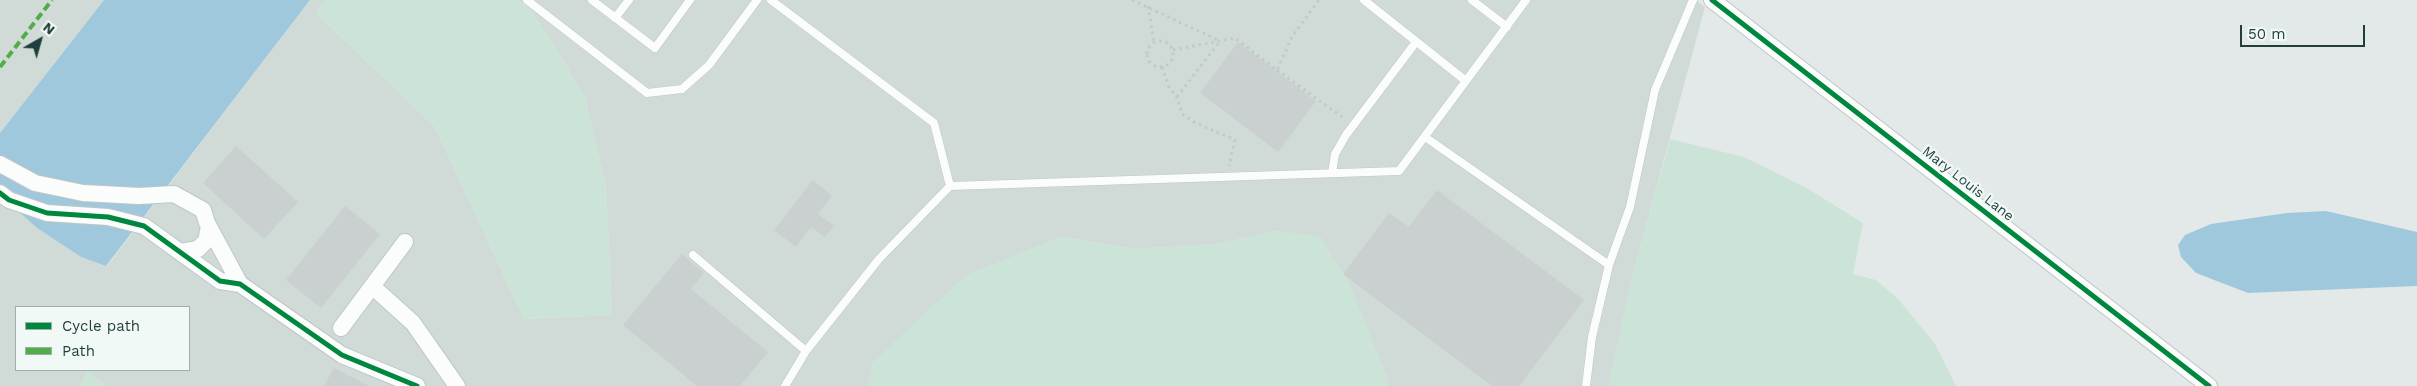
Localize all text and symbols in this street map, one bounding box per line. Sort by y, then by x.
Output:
north arrow [15,15,65,65]
scale bar [2242,15,2367,47]
text: N [40,19,58,38]
text: 50 m [2248,25,2285,43]
street label: Mary Louis Lane [1919,143,2017,225]
legend [15,306,190,371]
text: Cycle path [62,317,140,335]
text: Path [62,342,95,360]

